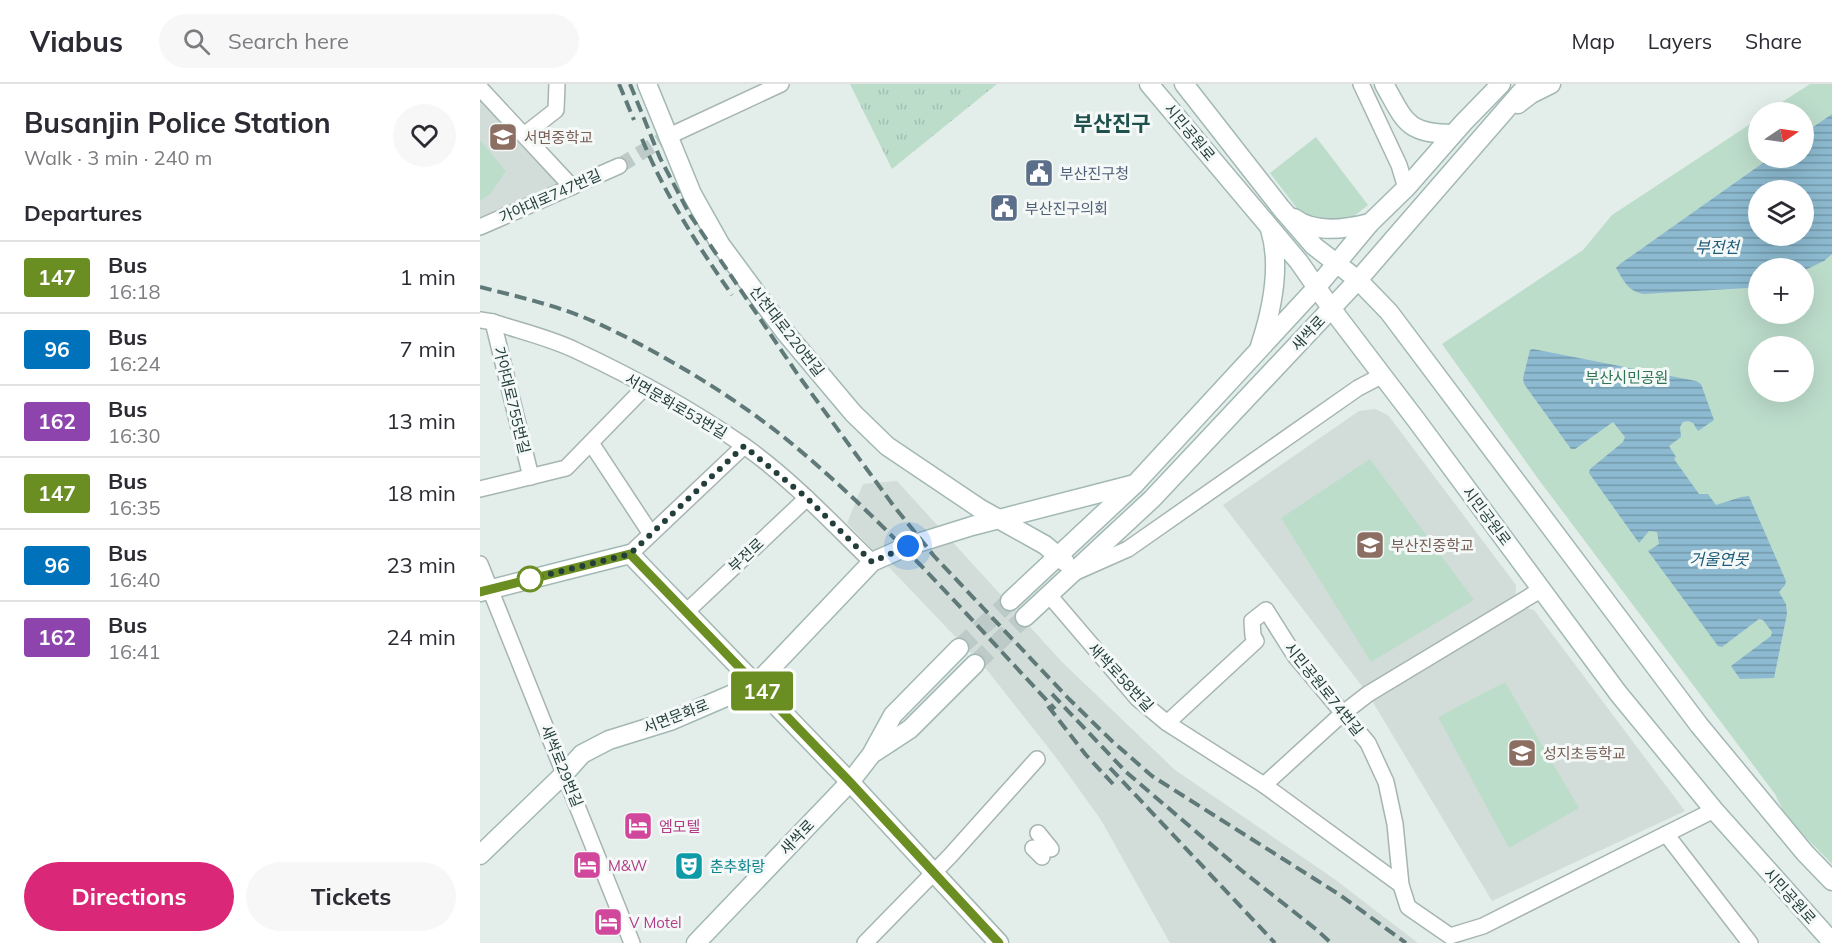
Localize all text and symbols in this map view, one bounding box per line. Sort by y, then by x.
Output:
search box [159,14,579,68]
text: Viabus [30,24,123,59]
icon: search [180,25,213,58]
text: Search here [228,27,349,55]
text: Map [1572,28,1615,54]
text: Layers [1648,28,1712,54]
text: Share [1745,28,1802,54]
street label: 시민공원로 [1161,99,1219,165]
north arrow [1748,102,1814,168]
map controls [1748,102,1814,402]
button: heart [393,104,456,167]
text: Busanjin Police Station [24,105,331,140]
district label: 부산진구 [1073,110,1151,136]
school or university icon: 서면중학교 [487,121,519,153]
place label: 서면중학교 [524,128,593,147]
text: Walk · 3 min · 240 m [24,145,212,170]
public building icon: 부산진구청 [1023,157,1055,189]
place label: 부산진구청 [1060,164,1129,183]
street label: 가야대로747번길 [496,165,604,227]
button: layers [1748,180,1814,246]
public building icon: 부산진구의회 [988,192,1020,224]
text: Departures [24,199,142,227]
place label: 부산진구의회 [1025,199,1108,218]
water label: 부전천 [1695,237,1741,257]
text: Bus [108,251,147,279]
button: + [1748,258,1814,324]
text: 1 min [400,263,456,291]
text: 147 [38,264,76,290]
text: 16:18 [108,279,161,304]
street label: 신천대로220번길 [746,282,828,380]
street label: 새싹로 [1287,311,1329,355]
text: Bus [108,323,147,351]
text: 7 min [400,335,456,363]
text: 96 [44,336,70,362]
button: − [1748,336,1814,402]
street label: 가야대로755번길 [489,344,535,456]
text: 16:24 [108,351,161,376]
park label: 부산시민공원 [1586,368,1668,387]
street label: 서면문화로53번길 [622,369,730,443]
text: Bus [108,395,147,423]
text: 13 min [386,407,456,435]
text: 162 [38,408,76,434]
text: 16:30 [108,423,161,448]
text: Bus [108,467,147,495]
text: 18 min [386,479,456,507]
text: 147 [38,480,76,506]
street label: 시민공원로 [1459,483,1515,549]
text: 16:35 [108,495,161,520]
school or university icon: 부산진중학교 [1354,529,1386,561]
your location [893,531,923,561]
street label: 부전로 [724,534,768,576]
place label: 부산진중학교 [1391,536,1474,555]
text: Bus [108,539,147,567]
water label: 거울연못 [1690,549,1750,569]
text: 23 min [386,551,456,579]
text: 96 [44,552,70,578]
unlabelled marker [517,566,543,592]
text: 16:40 [108,567,161,592]
text: Bus [108,611,147,639]
text: 24 min [386,623,456,651]
text: 162 [38,624,76,650]
street label: 시민공원로74번길 [1281,638,1367,740]
text: 16:41 [108,639,161,664]
street label: 새싹로58번길 [1084,639,1158,715]
line badge: 147 [728,672,796,710]
text: 147 [743,678,781,704]
street label: 서면문화로 [640,695,712,737]
street label: 새싹로29번길 [537,722,587,810]
school or university icon: 성지초등학교 [1506,737,1538,769]
place label: 성지초등학교 [1543,744,1626,763]
hotel icon: 엠모텔 [622,810,654,842]
street label: 새싹로 [776,816,818,858]
place label: 엠모텔 [659,817,700,836]
hotel icon: M&W [571,849,603,881]
theatre icon: 춘추화랑 [673,850,705,882]
place label: M&W [608,856,648,875]
place label: 춘추화랑 [710,857,765,876]
button: Directions [24,862,234,931]
button: Tickets [246,862,456,931]
street label: 시민공원로 [1760,864,1820,928]
hotel icon: V Motel [592,906,624,938]
place label: V Motel [629,913,682,932]

